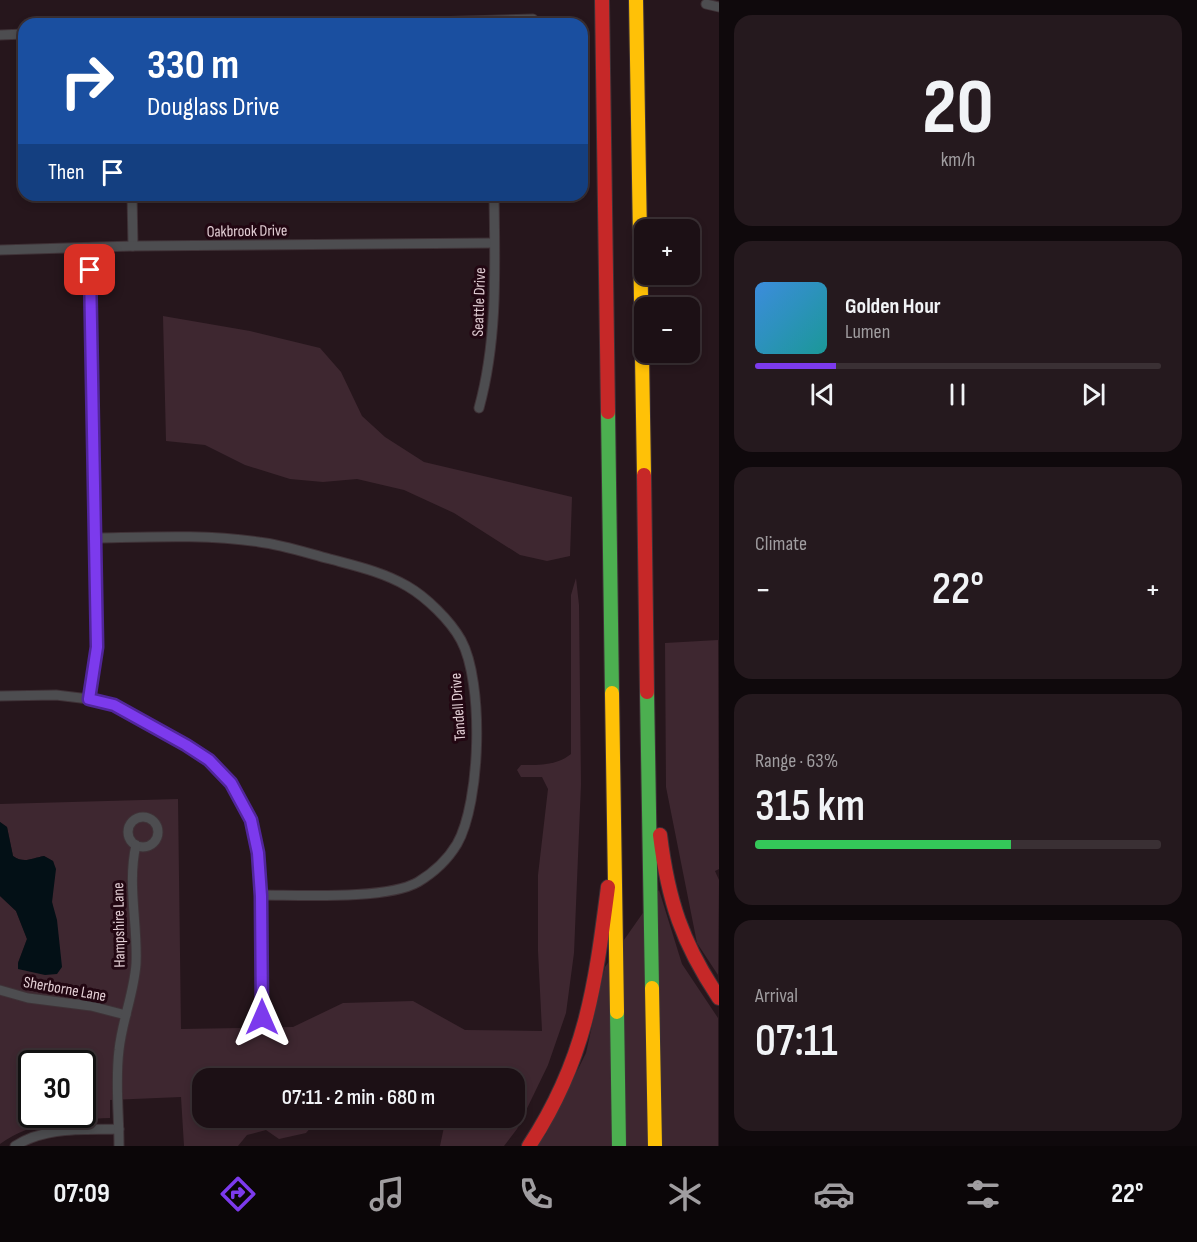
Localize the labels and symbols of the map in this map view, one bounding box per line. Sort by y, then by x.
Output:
street label: Oakbrook Drive [206,221,288,242]
pin [64,244,115,295]
street label: Seattle Drive [469,267,490,337]
street label: Tandell Drive [447,672,470,741]
street label: Hampshire Lane [109,882,130,968]
street label: Sherborne Lane [22,973,108,1006]
position arrow [230,985,294,1049]
speed limit sign: 30 [18,1050,96,1128]

